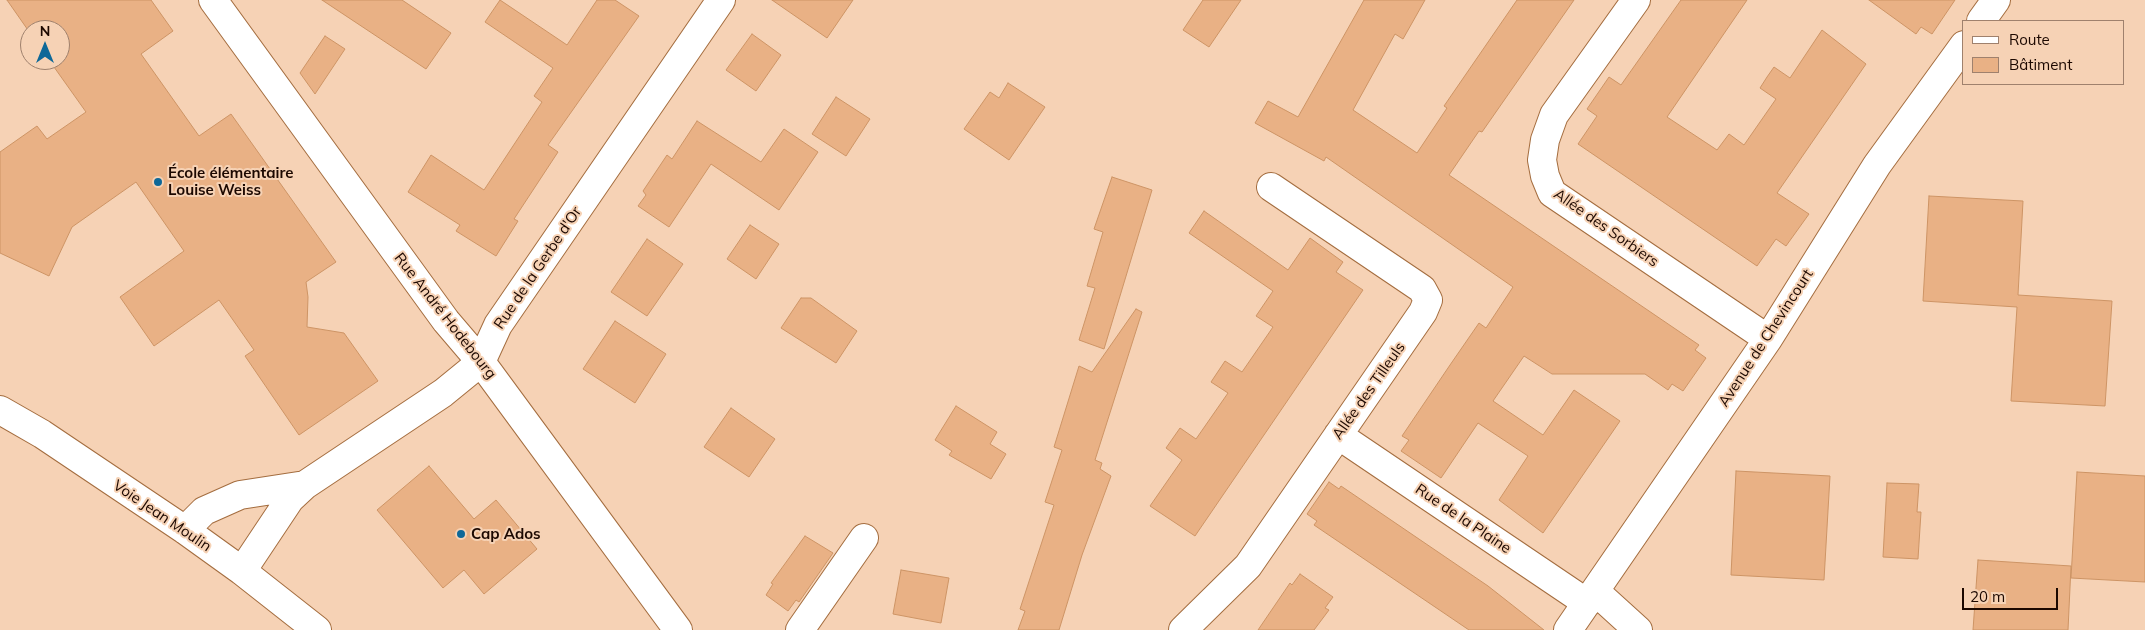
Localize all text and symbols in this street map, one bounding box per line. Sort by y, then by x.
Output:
north arrow [20,20,70,70]
legend [1962,20,2125,85]
text: N [40,22,50,40]
text: Route [2009,30,2050,49]
text: Bâtiment [2009,55,2072,74]
place label: École élémentaire Louise Weiss [168,164,293,199]
marker: École élémentaire Louise Weiss [152,176,164,188]
street label: Allée des Sorbiers [1550,185,1662,271]
street label: Rue de la Gerbe d'Or [490,203,586,333]
street label: Rue André Hodebourg [390,249,500,383]
street label: Avenue de Chevincourt [1715,266,1817,410]
street label: Allée des Tilleuls [1329,339,1409,443]
street label: Voie Jean Moulin [109,476,215,556]
street label: Rue de la Plaine [1412,480,1514,558]
place label: Cap Ados [471,525,541,543]
marker: Cap Ados [455,528,467,540]
scale bar [1965,578,2061,610]
text: 20 m [1970,587,2005,606]

